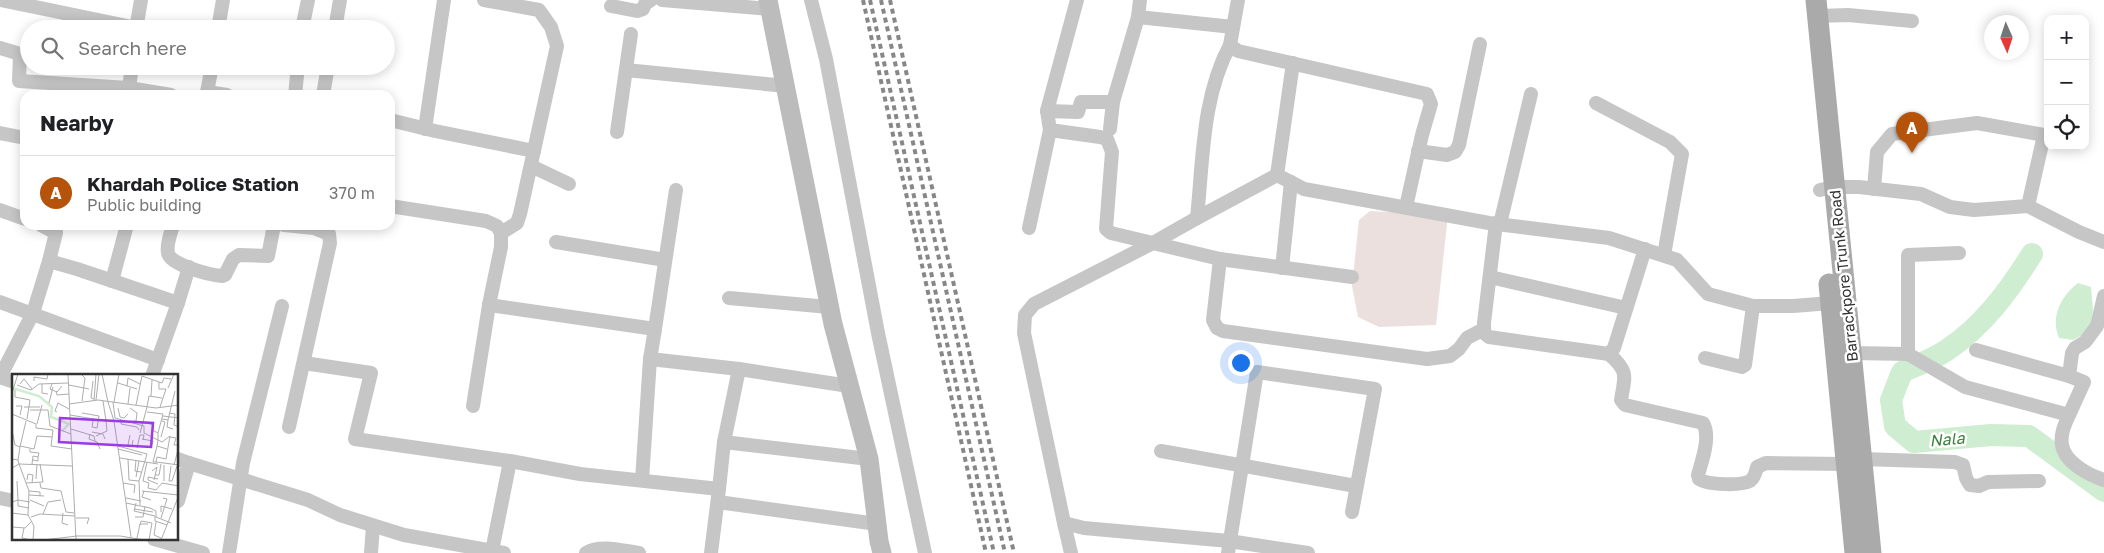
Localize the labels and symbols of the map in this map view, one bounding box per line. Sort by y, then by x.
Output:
north arrow [1984,15,2029,60]
pin: A [1896,112,1928,153]
street label: Barrackpore Trunk Road [1825,189,1861,363]
your location [1228,350,1254,376]
inset map [12,374,179,540]
water label: Nala [1929,427,1966,451]

